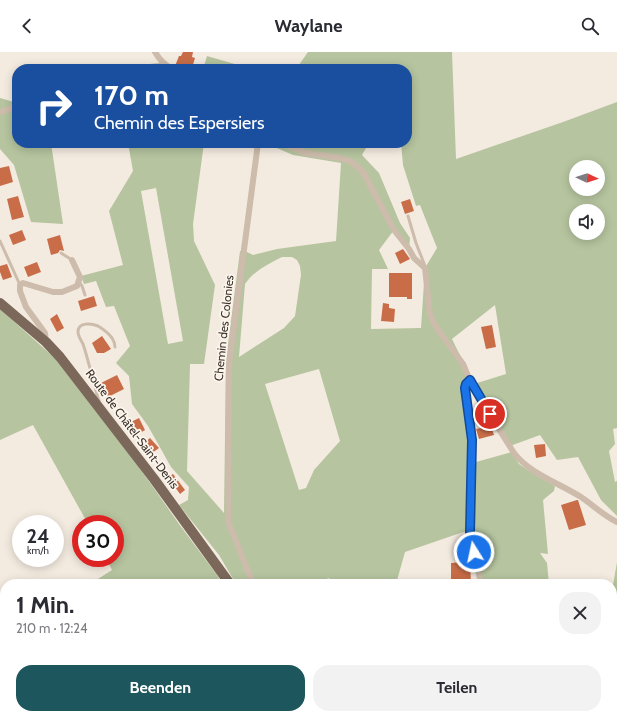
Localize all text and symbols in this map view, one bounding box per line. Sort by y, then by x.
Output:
icon: back [16,15,38,37]
text: Waylane [275,15,342,37]
icon: search [579,15,601,37]
text: 170 m [94,78,169,112]
icon: right [28,80,80,132]
text: Chemin des Espersiers [94,112,264,134]
north arrow [569,160,605,196]
map controls [569,160,605,240]
button: sound [569,204,605,240]
street label: Chemin des Colonies [210,274,237,382]
street label: Route de Châtel-Saint-Denis [83,366,182,491]
pin [473,397,507,431]
icon: arrive [479,403,501,425]
speed limit sign: 30 [72,515,124,567]
text: 24 [27,524,50,548]
position arrow [453,531,495,573]
text: km/h [27,544,49,557]
text: 1 Min. [16,590,74,619]
button: close [559,592,601,634]
text: 210 m · 12:24 [16,620,87,636]
button: Beenden [16,665,305,711]
button: Teilen [313,665,601,711]

